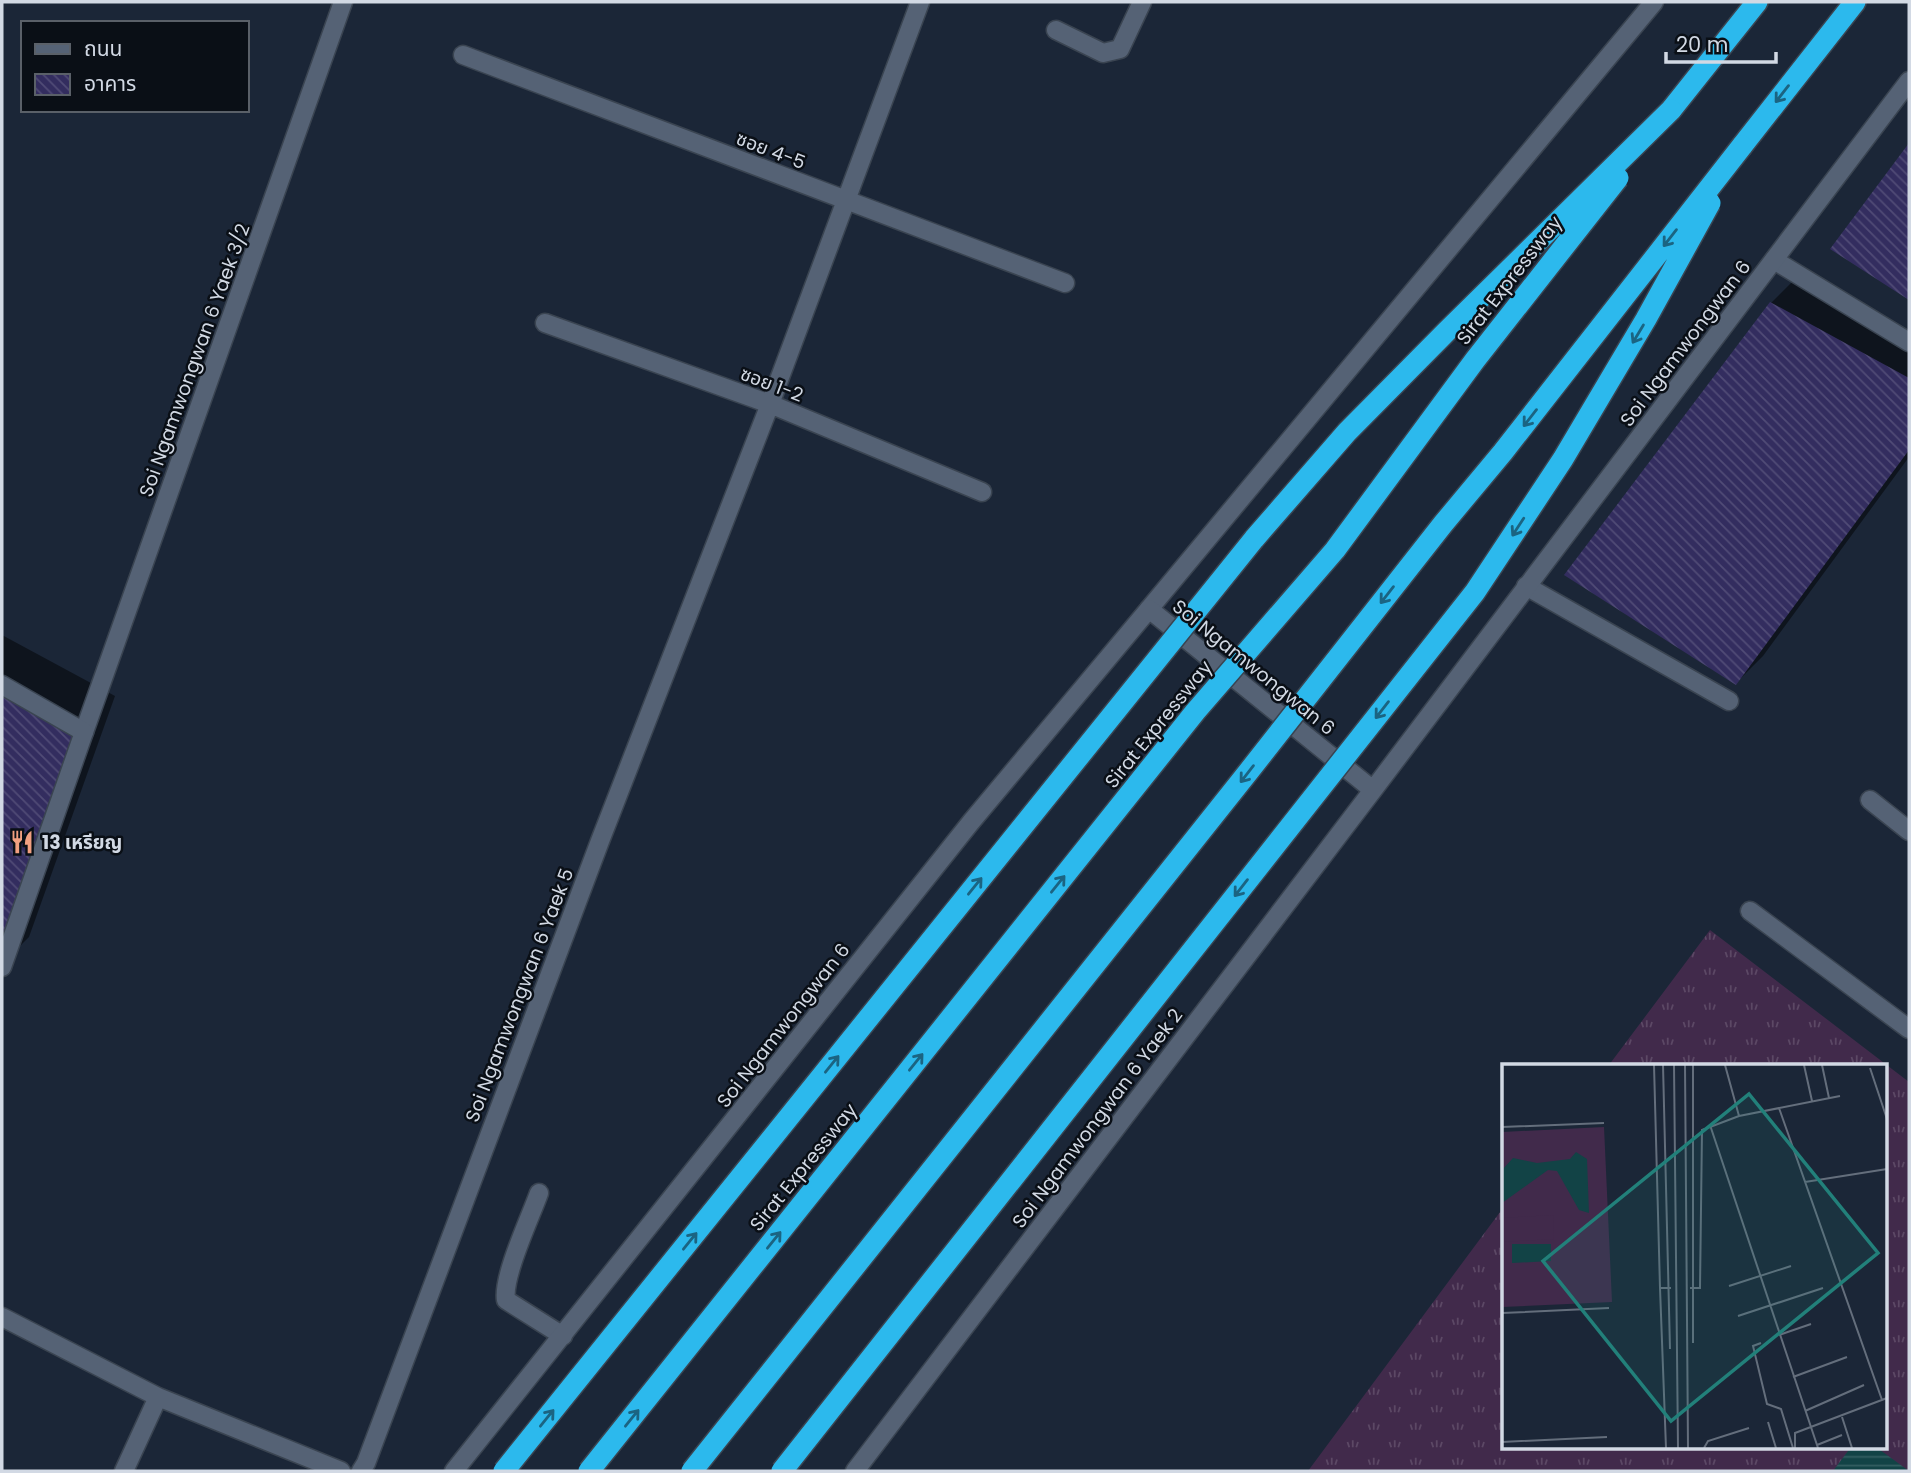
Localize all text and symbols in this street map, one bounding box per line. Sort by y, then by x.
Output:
legend [21,21,248,112]
scale bar [1666,21,1776,65]
text: 20 m [1676,30,1729,59]
text: ถนน [84,34,122,63]
text: อาคาร [84,69,136,98]
one-way arrow [1775,84,1790,103]
street label: ซอย 4-5 [732,125,809,176]
street label: Sirat Expressway [1450,210,1569,351]
street label: Soi Ngamwongwan 6 Yaek 3/2 [132,220,257,501]
one-way arrow [1662,228,1677,247]
street label: Soi Ngamwongwan 6 [1614,254,1757,432]
one-way arrow [1630,324,1644,344]
street label: ซอย 1-2 [736,360,807,409]
one-way arrow [1522,408,1537,426]
one-way arrow [1510,517,1524,537]
one-way arrow [1380,585,1395,604]
street label: Soi Ngamwongwan 6 [1167,593,1341,741]
street label: Sirat Expressway [1098,654,1219,794]
one-way arrow [1374,700,1390,718]
one-way arrow [1239,764,1254,782]
restaurant icon: 13 เหรียญ [8,828,36,856]
place label: 13 เหรียญ [42,829,122,856]
street label: Soi Ngamwongwan 6 Yaek 5 [459,864,580,1126]
one-way arrow [1050,876,1065,894]
one-way arrow [967,878,983,896]
one-way arrow [1233,879,1249,897]
street label: Soi Ngamwongwan 6 [711,937,856,1113]
street label: Soi Ngamwongwan 6 Yaek 2 [1006,1003,1189,1234]
one-way arrow [908,1054,923,1072]
one-way arrow [825,1055,840,1073]
inset map [1502,1064,1886,1448]
street label: Sirat Expressway [743,1097,864,1237]
one-way arrow [682,1232,698,1250]
one-way arrow [766,1232,781,1250]
one-way arrow [624,1409,640,1427]
one-way arrow [540,1410,555,1428]

